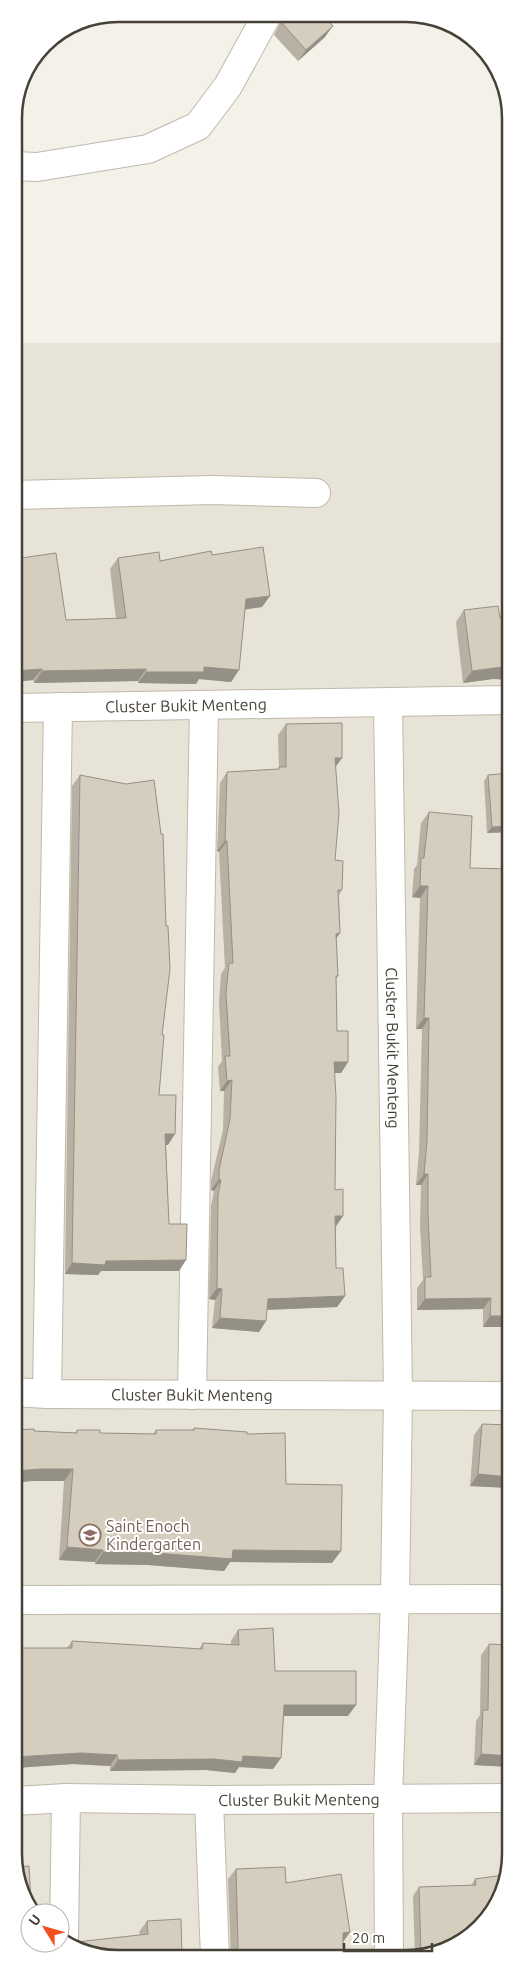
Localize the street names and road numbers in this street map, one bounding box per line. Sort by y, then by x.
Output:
street label: Cluster Bukit Menteng [105,695,267,716]
street label: Cluster Bukit Menteng [383,967,403,1129]
street label: Cluster Bukit Menteng [111,1385,273,1404]
street label: Cluster Bukit Menteng [218,1790,380,1809]

